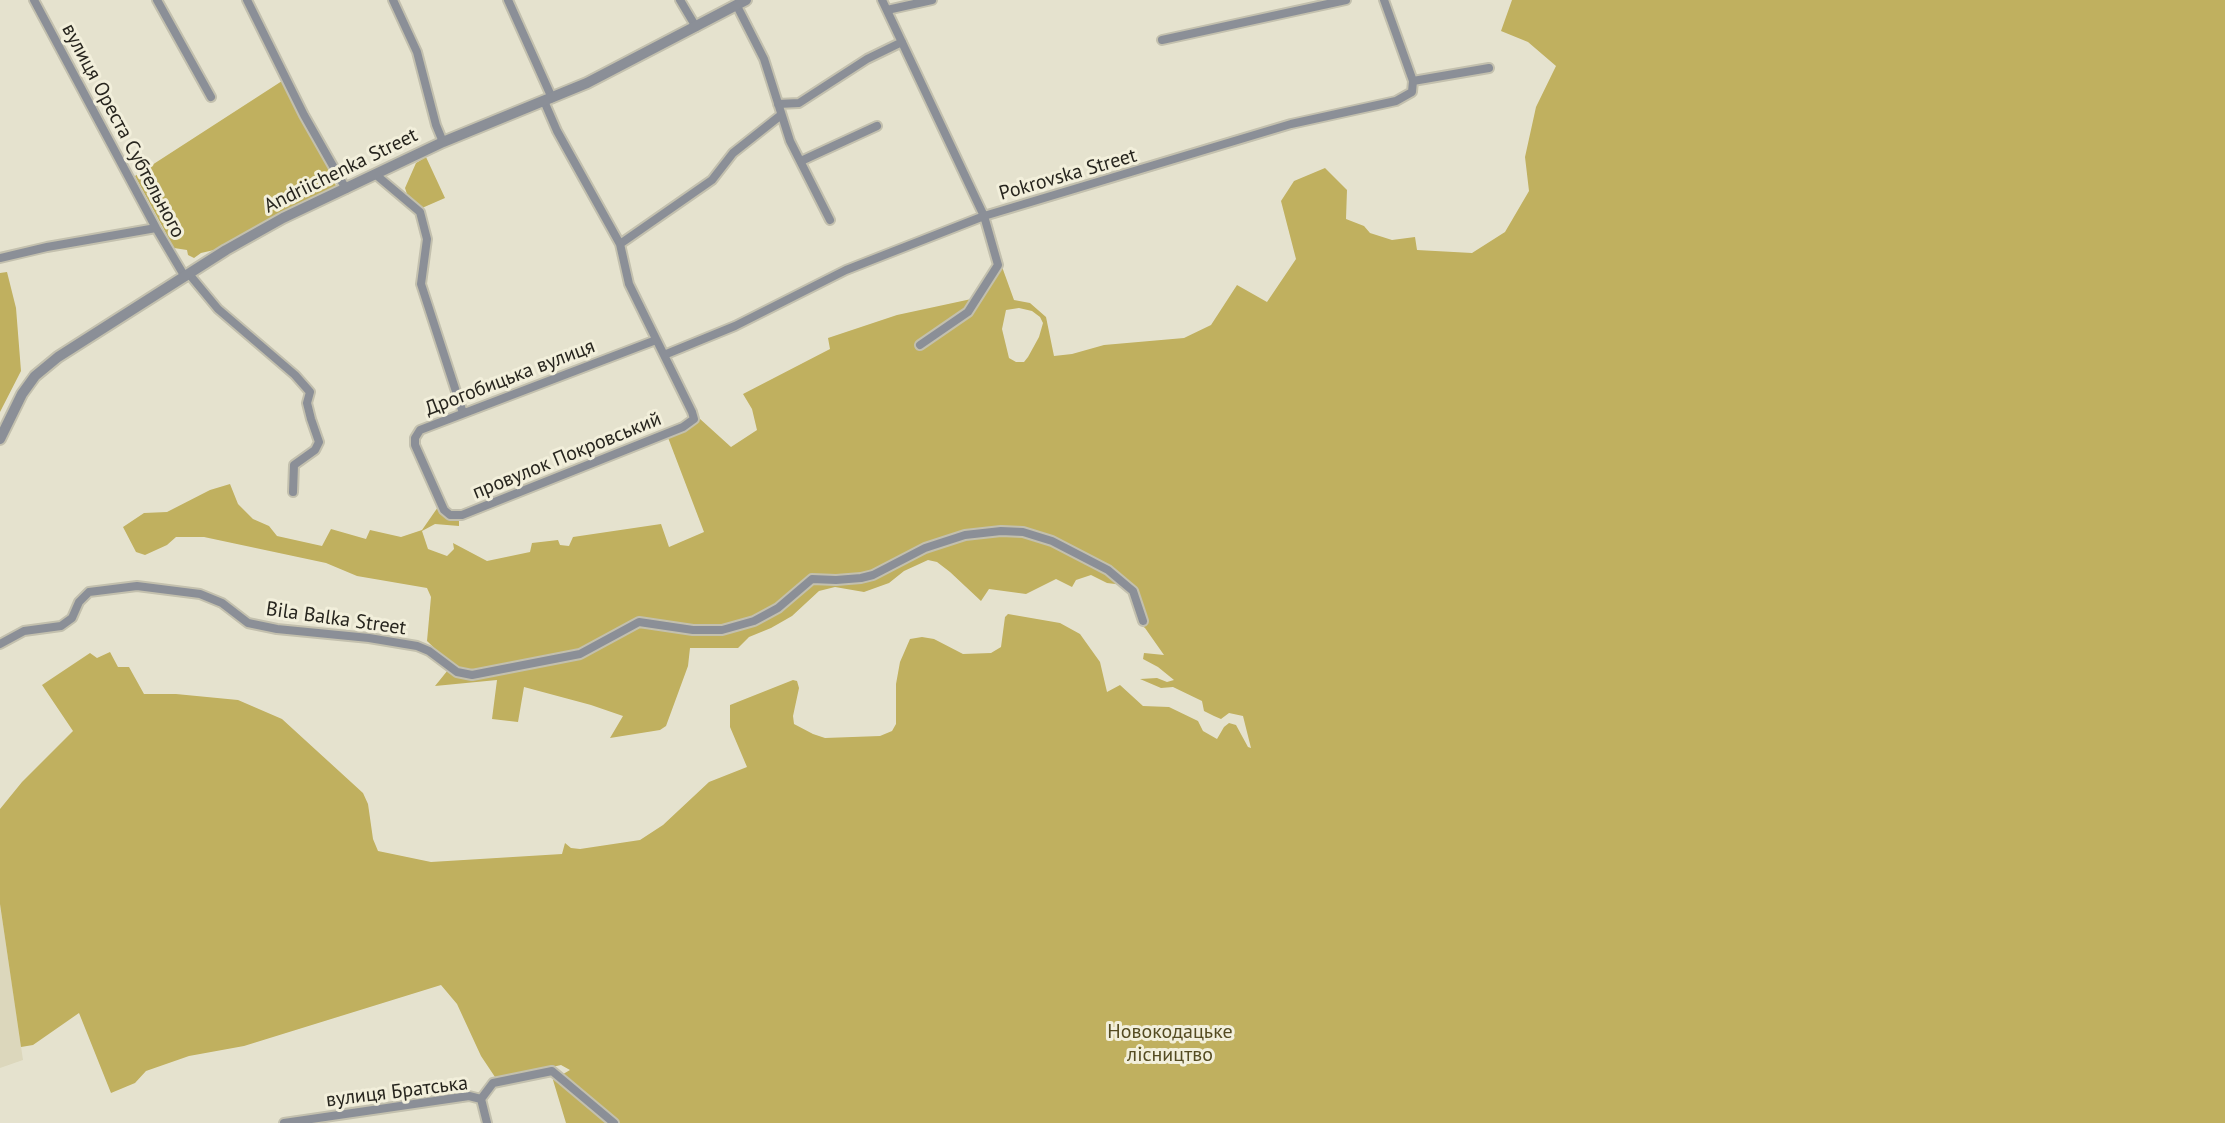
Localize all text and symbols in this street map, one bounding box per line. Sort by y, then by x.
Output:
street label: вулиця Ореста Субтельного [56,20,190,242]
street label: Andriichenka Street [260,123,422,219]
street label: Pokrovska Street [996,144,1140,206]
street label: Дрогобицька вулиця [422,335,598,421]
street label: провулок Покровський [469,407,665,505]
street label: Bila Balka Street [264,597,408,641]
park label: Новокодацьке лісництво [1107,1020,1233,1067]
street label: вулиця Братська [325,1071,469,1113]

